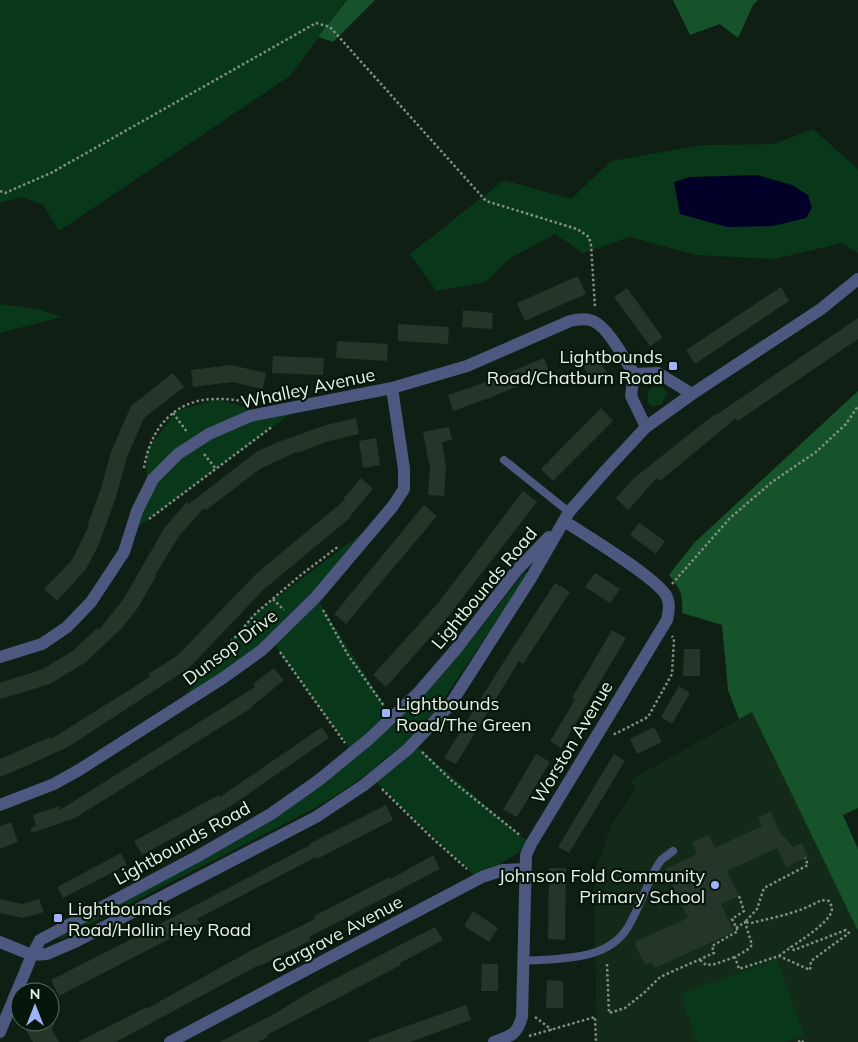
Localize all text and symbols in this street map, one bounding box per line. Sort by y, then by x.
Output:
place label: Lightbounds Road/Chatburn Road [487,345,663,389]
marker: Lightbounds Road/Chatburn Road [667,360,679,372]
street label: Whalley Avenue [239,363,377,413]
street label: Lightbounds Road [426,522,542,654]
street label: Dunsop Drive [178,604,282,690]
street label: Worston Avenue [526,677,618,807]
place label: Lightbounds Road/The Green [396,692,532,736]
marker: Lightbounds Road/The Green [380,707,392,719]
street label: Lightbounds Road [110,796,254,890]
place label: Johnson Fold Community Primary School [499,864,705,908]
marker: Johnson Fold Community Primary School [709,879,721,891]
street label: Gargrave Avenue [268,890,406,978]
place label: Lightbounds Road/Hollin Hey Road [68,897,251,941]
marker: Lightbounds Road/Hollin Hey Road [52,912,64,924]
north arrow [10,982,60,1032]
text: N [30,985,40,1003]

